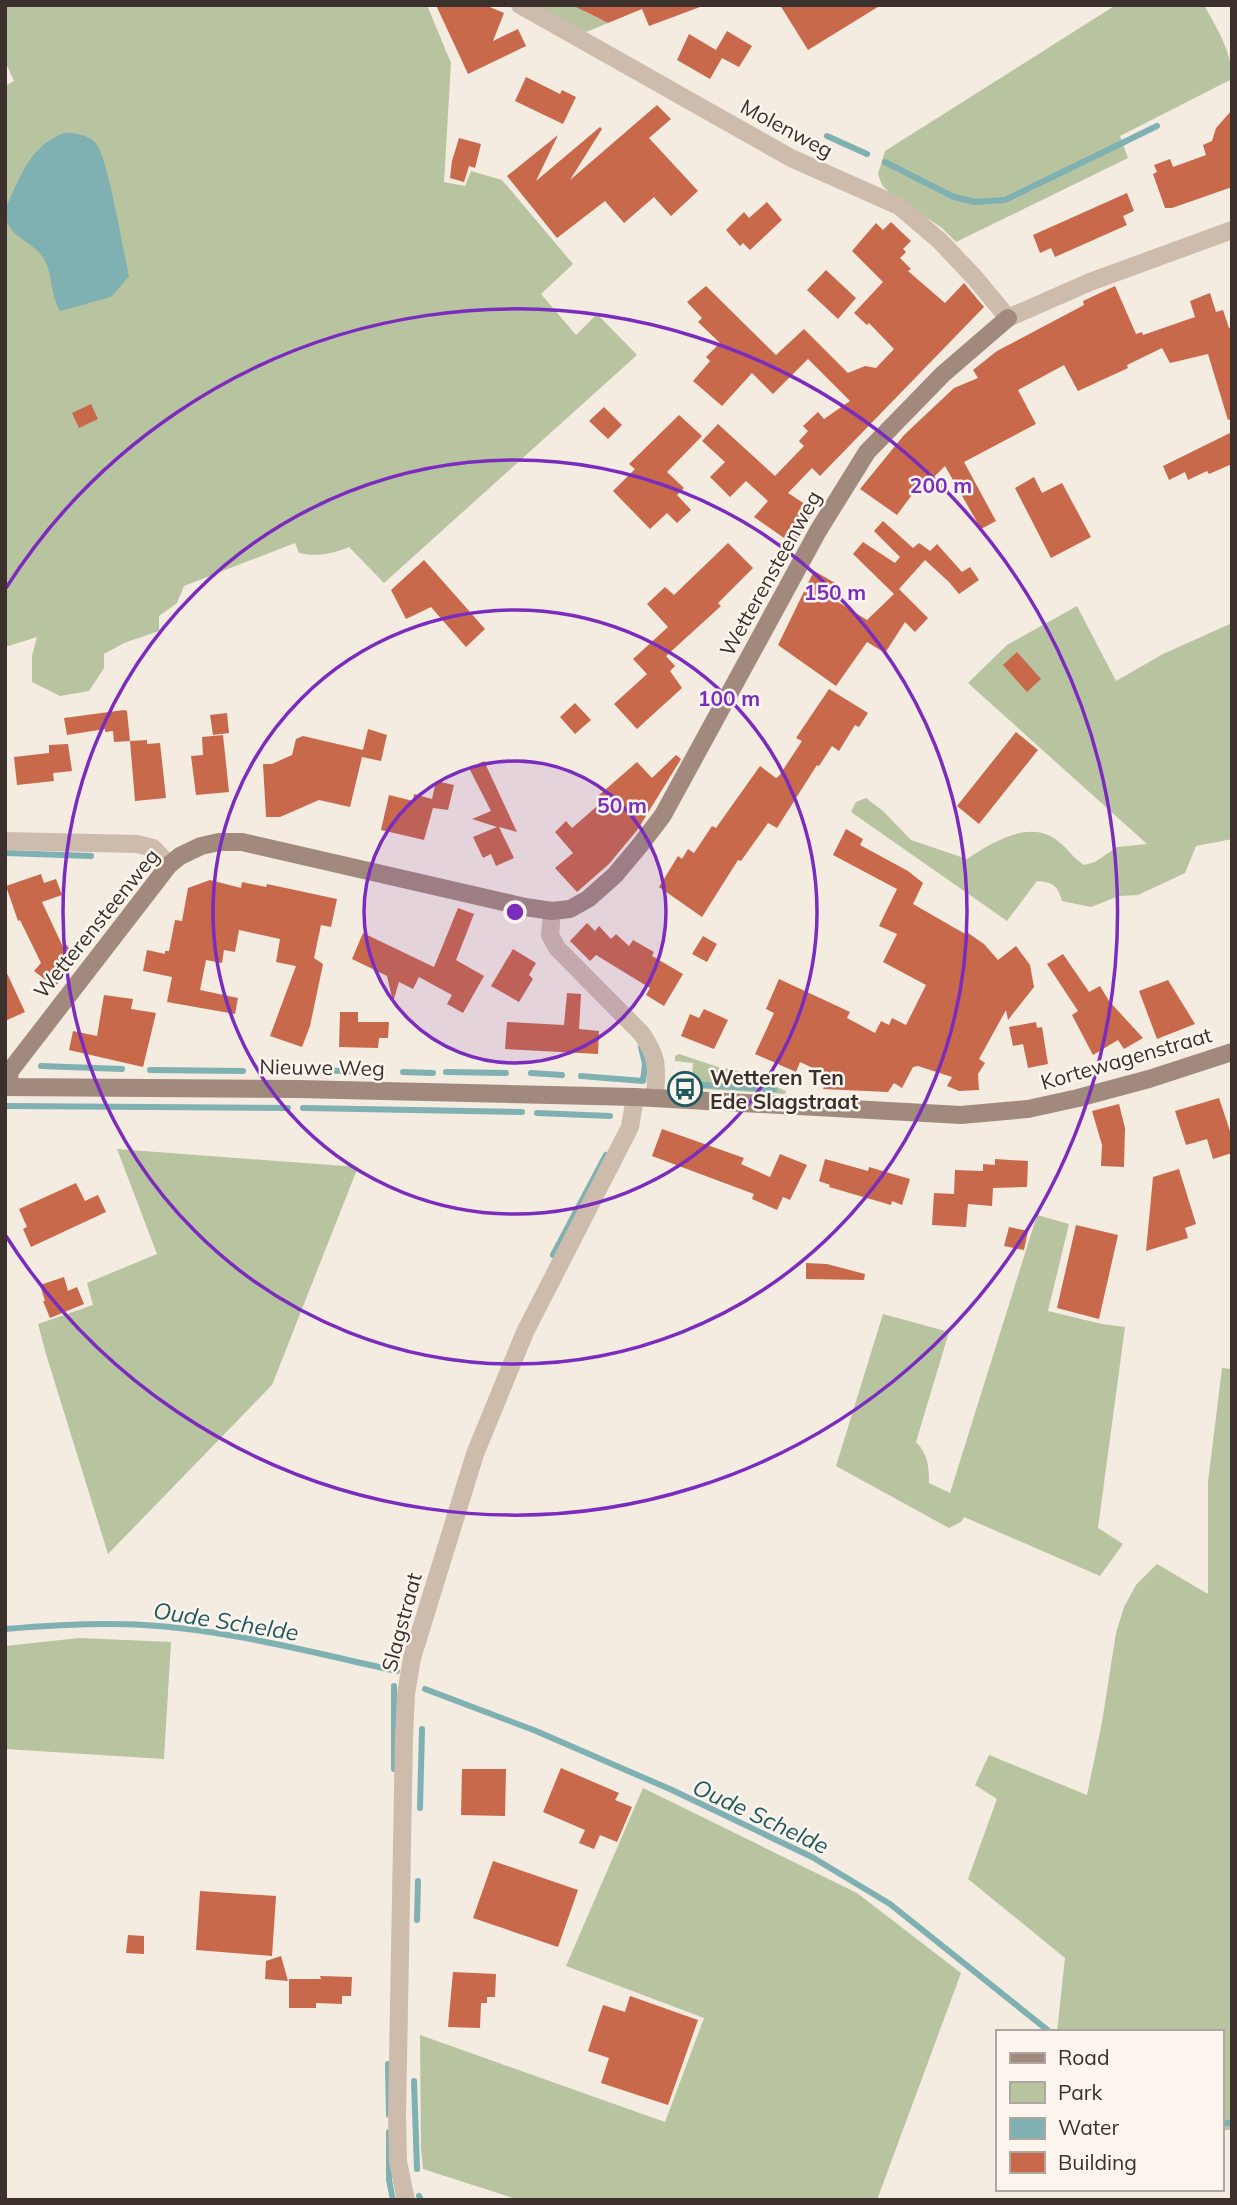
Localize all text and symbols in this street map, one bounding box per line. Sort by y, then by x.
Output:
street label: Molenweg [736,93,838,163]
text: 200 m [910,472,972,498]
street label: Wetterensteenweg [714,486,826,660]
text: 150 m [804,579,866,605]
text: 100 m [698,685,760,711]
text: 50 m [597,792,647,818]
street label: Wetterensteenweg [28,843,164,1003]
centre of rings [503,900,527,924]
street label: Kortewagenstraat [1038,1021,1214,1095]
street label: Nieuwe Weg [259,1053,385,1081]
place label: Wetteren Ten Ede Slagstraat [710,1064,858,1114]
bus stop icon: Wetteren Ten Ede Slagstraat [666,1070,704,1108]
street label: Slagstraat [375,1570,427,1674]
water label: Oude Schelde [151,1595,301,1647]
water label: Oude Schelde [688,1772,834,1860]
legend [996,2030,1223,2191]
text: Road [1058,2044,1109,2070]
text: Park [1058,2079,1102,2105]
text: Water [1058,2114,1119,2140]
text: Building [1058,2149,1137,2175]

